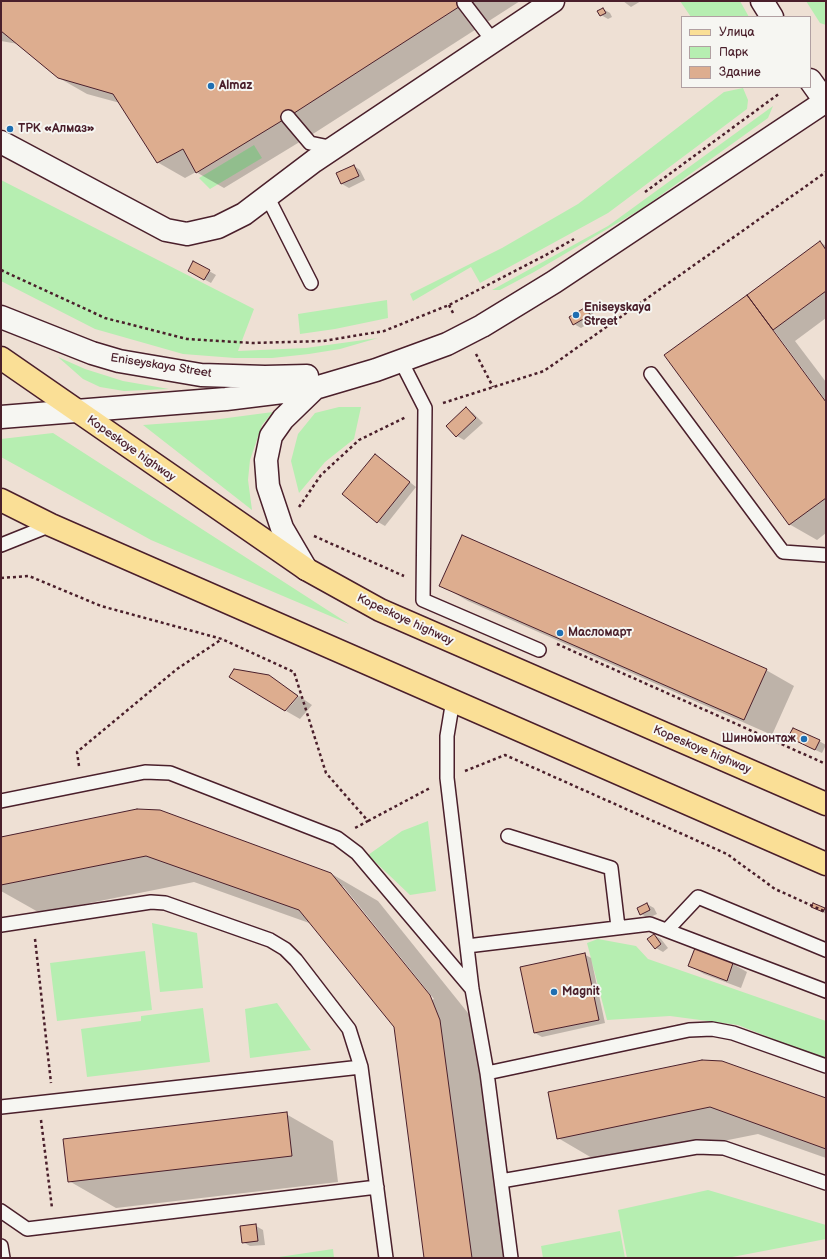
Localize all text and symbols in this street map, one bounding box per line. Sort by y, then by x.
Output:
legend [681,16,811,88]
text: Улица [719,25,755,40]
text: Парк [719,45,748,60]
text: Здание [719,65,761,80]
place label: Almaz [219,79,252,93]
marker: Almaz [206,81,216,91]
place label: ТРК «Алмаз» [18,122,95,136]
marker: ТРК «Алмаз» [5,124,15,134]
place label: Eniseyskaya Street [584,301,651,329]
marker: Eniseyskaya Street [571,310,581,320]
street label: Eniseyskaya Street [109,351,213,381]
street label: Kopeskoye highway [84,413,178,485]
street label: Kopeskoye highway [354,591,456,649]
place label: Масломарт [568,626,632,640]
marker: Масломарт [555,628,565,638]
street label: Kopeskoye highway [651,723,753,777]
place label: Шиномонтаж [722,732,796,746]
marker: Шиномонтаж [799,734,809,744]
place label: Magnit [562,985,600,999]
marker: Magnit [549,987,559,997]

